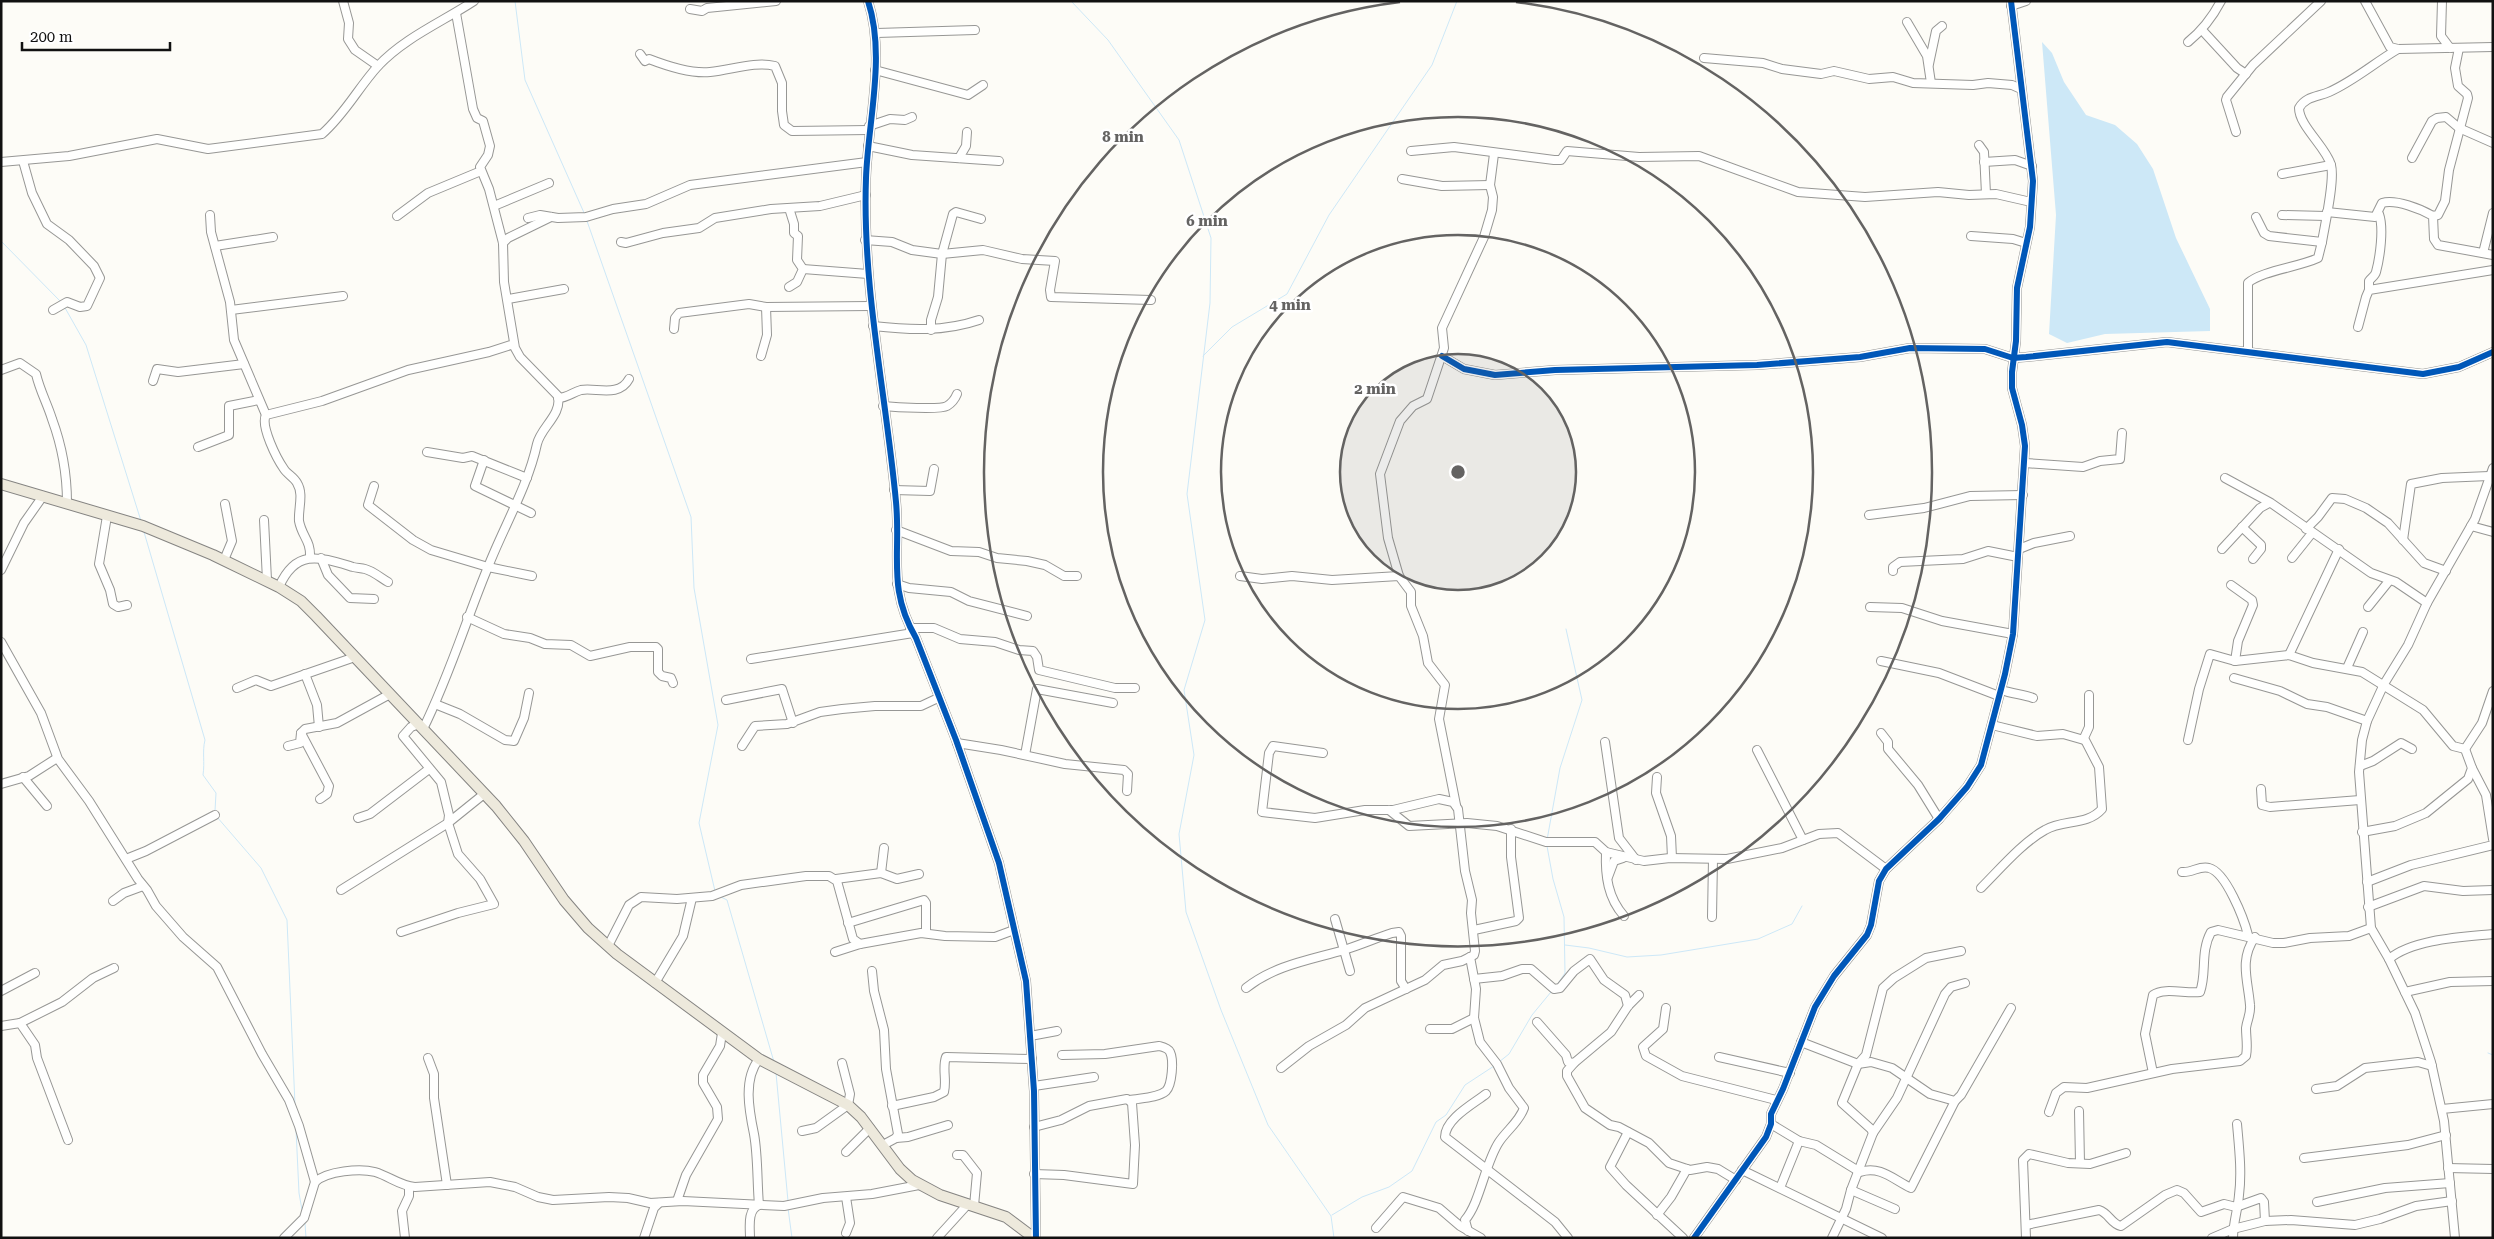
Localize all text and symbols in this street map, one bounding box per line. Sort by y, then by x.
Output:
scale bar [22,20,170,52]
text: 200 m [30,28,73,46]
text: 8 min [1102,128,1144,146]
text: 6 min [1186,212,1228,230]
text: 4 min [1269,296,1311,314]
text: 2 min [1354,380,1396,398]
centre of rings [1449,463,1467,481]

